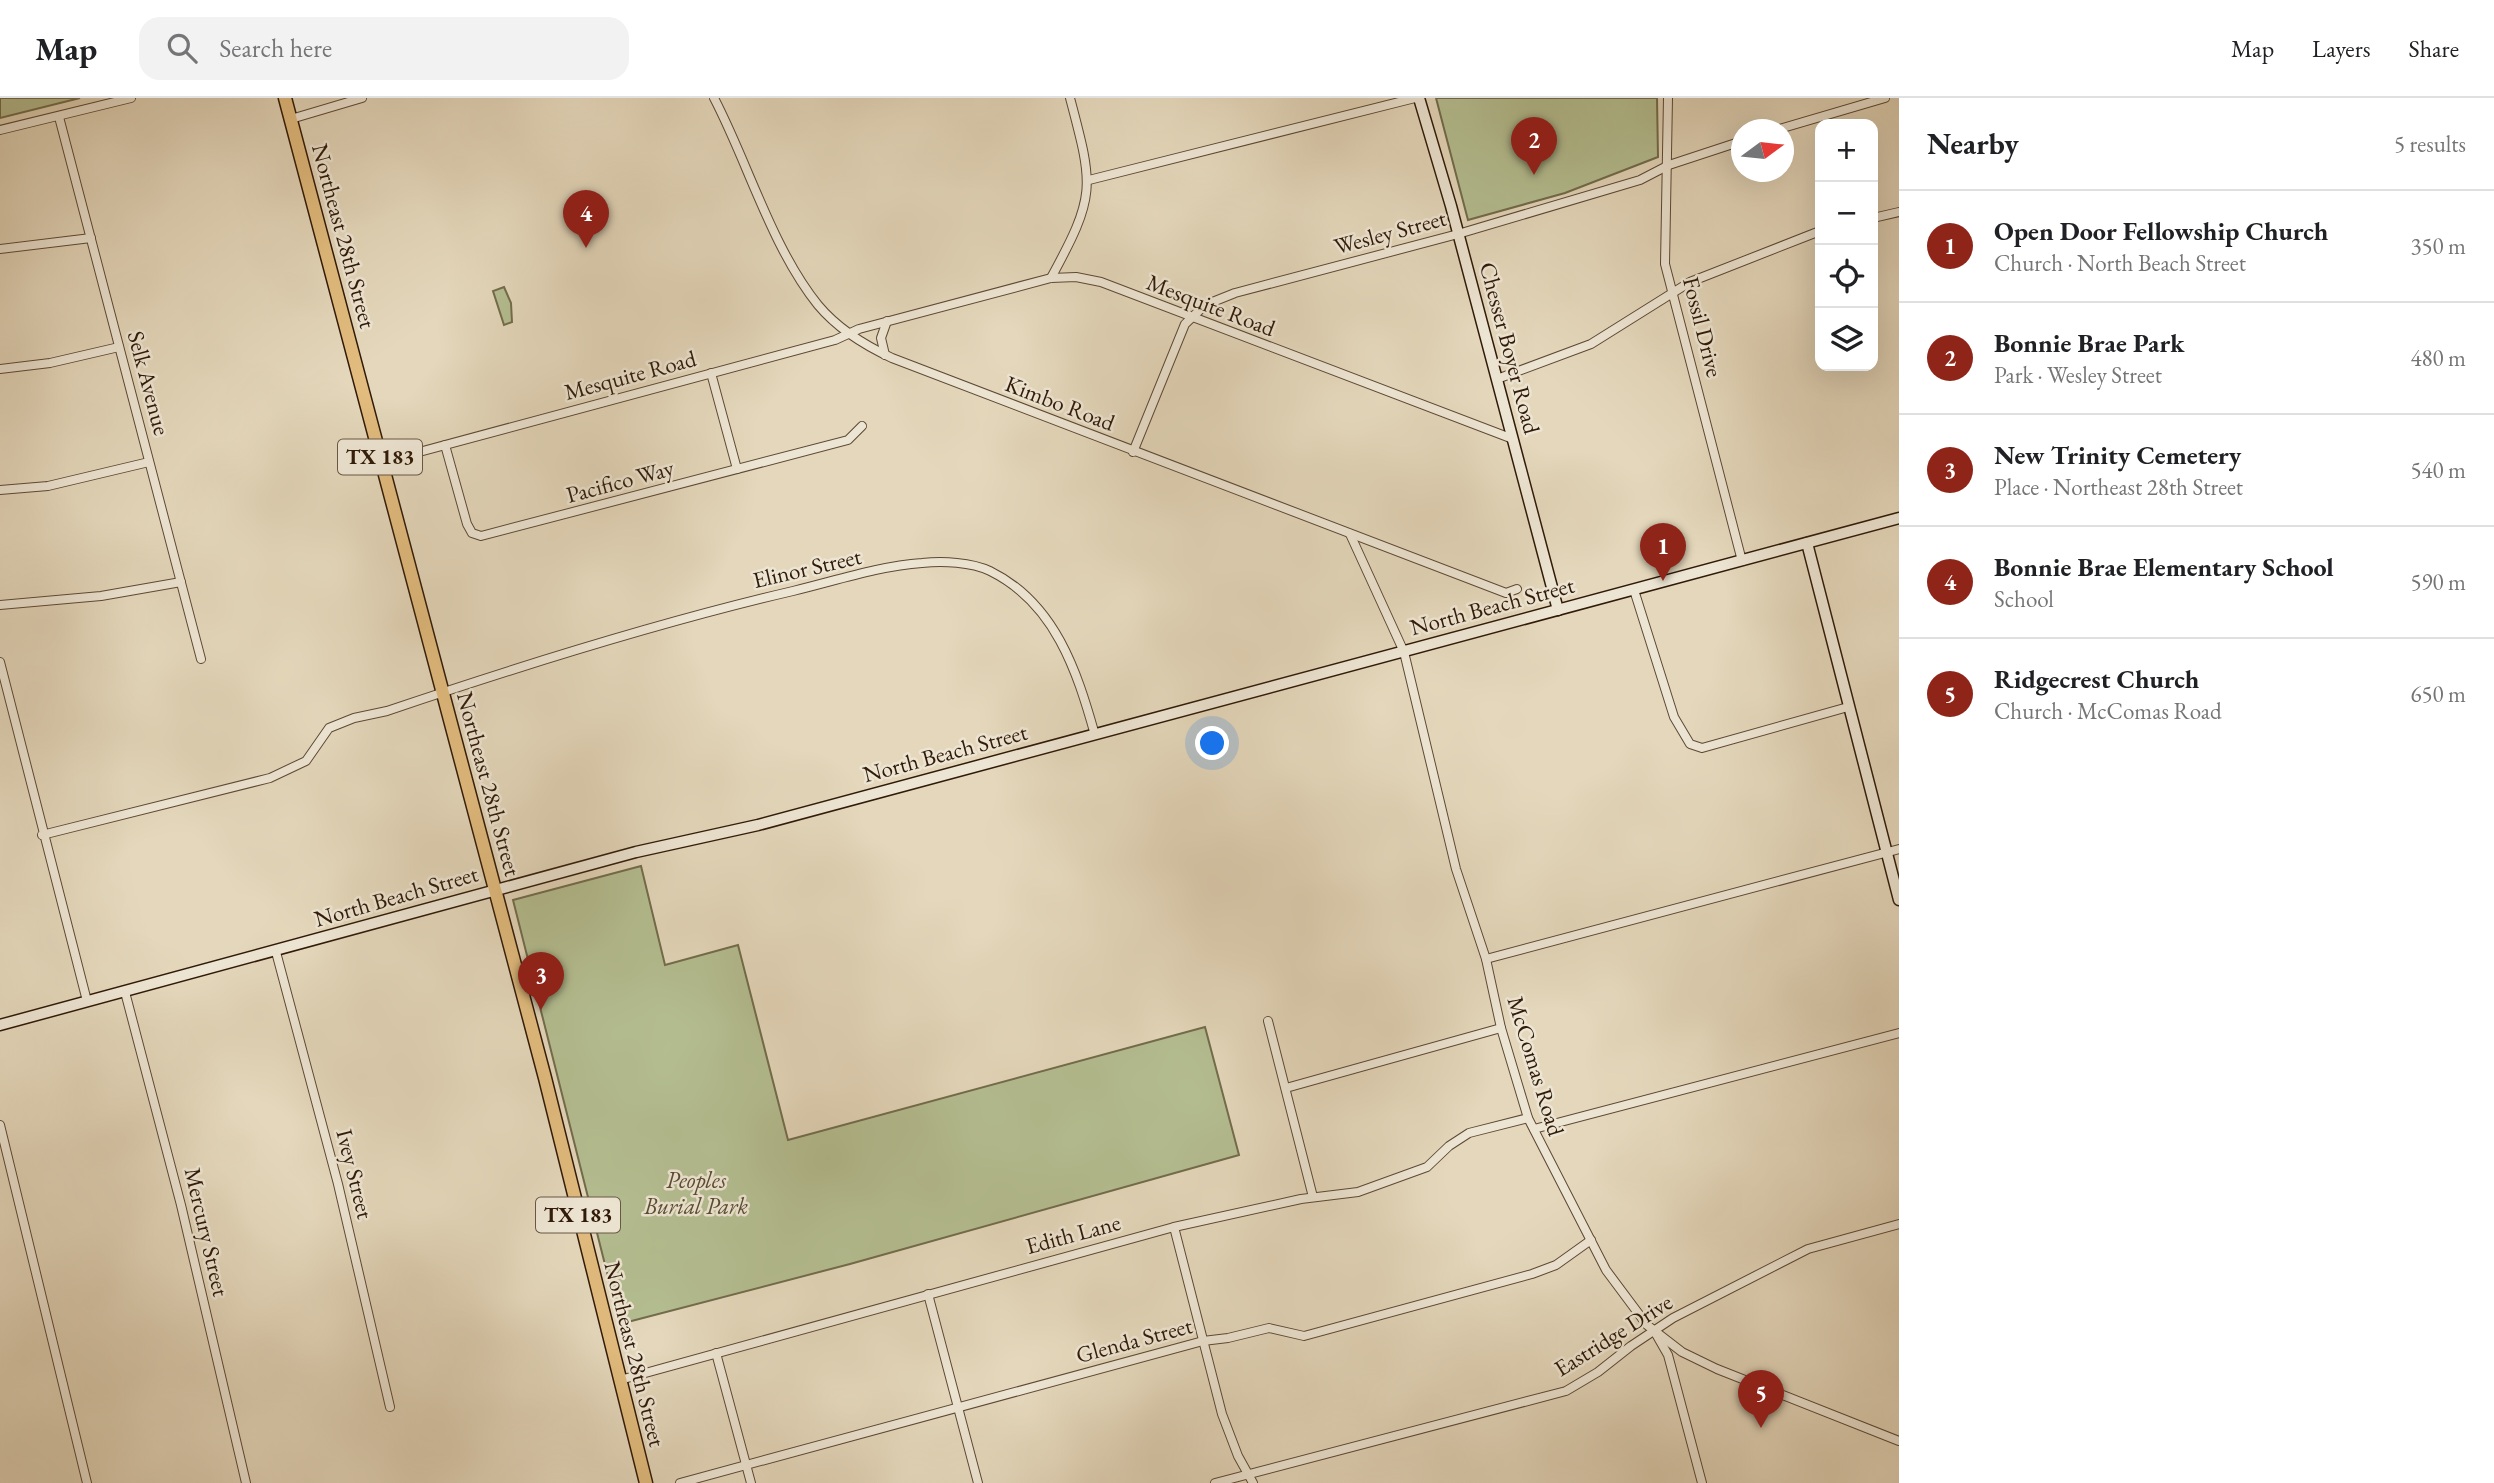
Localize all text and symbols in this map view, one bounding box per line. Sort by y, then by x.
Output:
search box [139,17,629,80]
text: Map [35,27,97,70]
icon: search [163,29,201,67]
text: Search here [219,31,332,65]
text: Map [2231,33,2274,64]
text: Layers [2312,33,2371,64]
text: Share [2409,33,2459,64]
pin: 2 [1511,117,1557,175]
north arrow [1731,119,1794,182]
map controls [1815,119,1878,371]
button: + [1815,119,1878,182]
text: Nearby [1927,124,2019,163]
text: 5 results [2394,129,2466,159]
street label: Northeast 28th Street [305,140,383,332]
button: − [1815,182,1878,245]
pin: 4 [563,190,609,248]
street label: Wesley Street [1331,202,1450,261]
text: Open Door Fellowship Church [1994,214,2328,248]
text: 1 [1944,231,1956,261]
text: 350 m [2410,231,2466,261]
button: locate [1815,245,1878,308]
text: Church · North Beach Street [1994,248,2246,278]
street label: Chesser Boyer Road [1473,259,1547,437]
street label: Mesquite Road [1142,267,1280,343]
street label: Fossil Drive [1676,274,1730,380]
button: layers [1815,308,1878,371]
text: Bonnie Brae Park [1994,326,2184,360]
street label: Selk Avenue [121,328,177,438]
street label: Mesquite Road [561,343,700,407]
text: 2 [1944,343,1956,373]
text: 480 m [2410,343,2466,373]
text: Park · Wesley Street [1994,360,2162,390]
street label: Kimbo Road [1001,368,1119,438]
text: New Trinity Cemetery [1994,438,2241,472]
road number: TX 183 [338,440,422,474]
street label: Pacifico Way [563,452,678,510]
text: 3 [1944,455,1956,485]
text: 540 m [2410,455,2466,485]
text: Place · Northeast 28th Street [1994,472,2243,502]
pin: 1 [1640,523,1686,581]
street label: Elinor Street [750,541,865,595]
text: Bonnie Brae Elementary School [1994,550,2334,584]
text: 4 [1944,567,1956,597]
text: 590 m [2410,567,2466,597]
street label: North Beach Street [1407,569,1578,642]
text: School [1994,584,2054,614]
text: Ridgecrest Church [1994,662,2199,696]
text: 5 [1944,679,1956,709]
text: 650 m [2410,679,2466,709]
street label: Northeast 28th Street [450,688,528,880]
text: Church · McComas Road [1994,696,2222,726]
street label: North Beach Street [860,716,1031,789]
your location [1195,726,1229,760]
street label: North Beach Street [311,858,482,934]
pin: 3 [518,952,564,1010]
street label: McComas Road [1501,992,1572,1140]
street label: Ivey Street [329,1126,381,1223]
street label: Mercury Street [178,1165,237,1300]
park label: Peoples Burial Park [643,1165,749,1221]
road number: TX 183 [536,1198,620,1232]
street label: Edith Lane [1022,1207,1124,1261]
street label: Northeast 28th Street [597,1258,673,1451]
street label: Eastridge Drive [1548,1287,1678,1383]
street label: Glenda Street [1072,1310,1196,1370]
pin: 5 [1738,1370,1784,1428]

